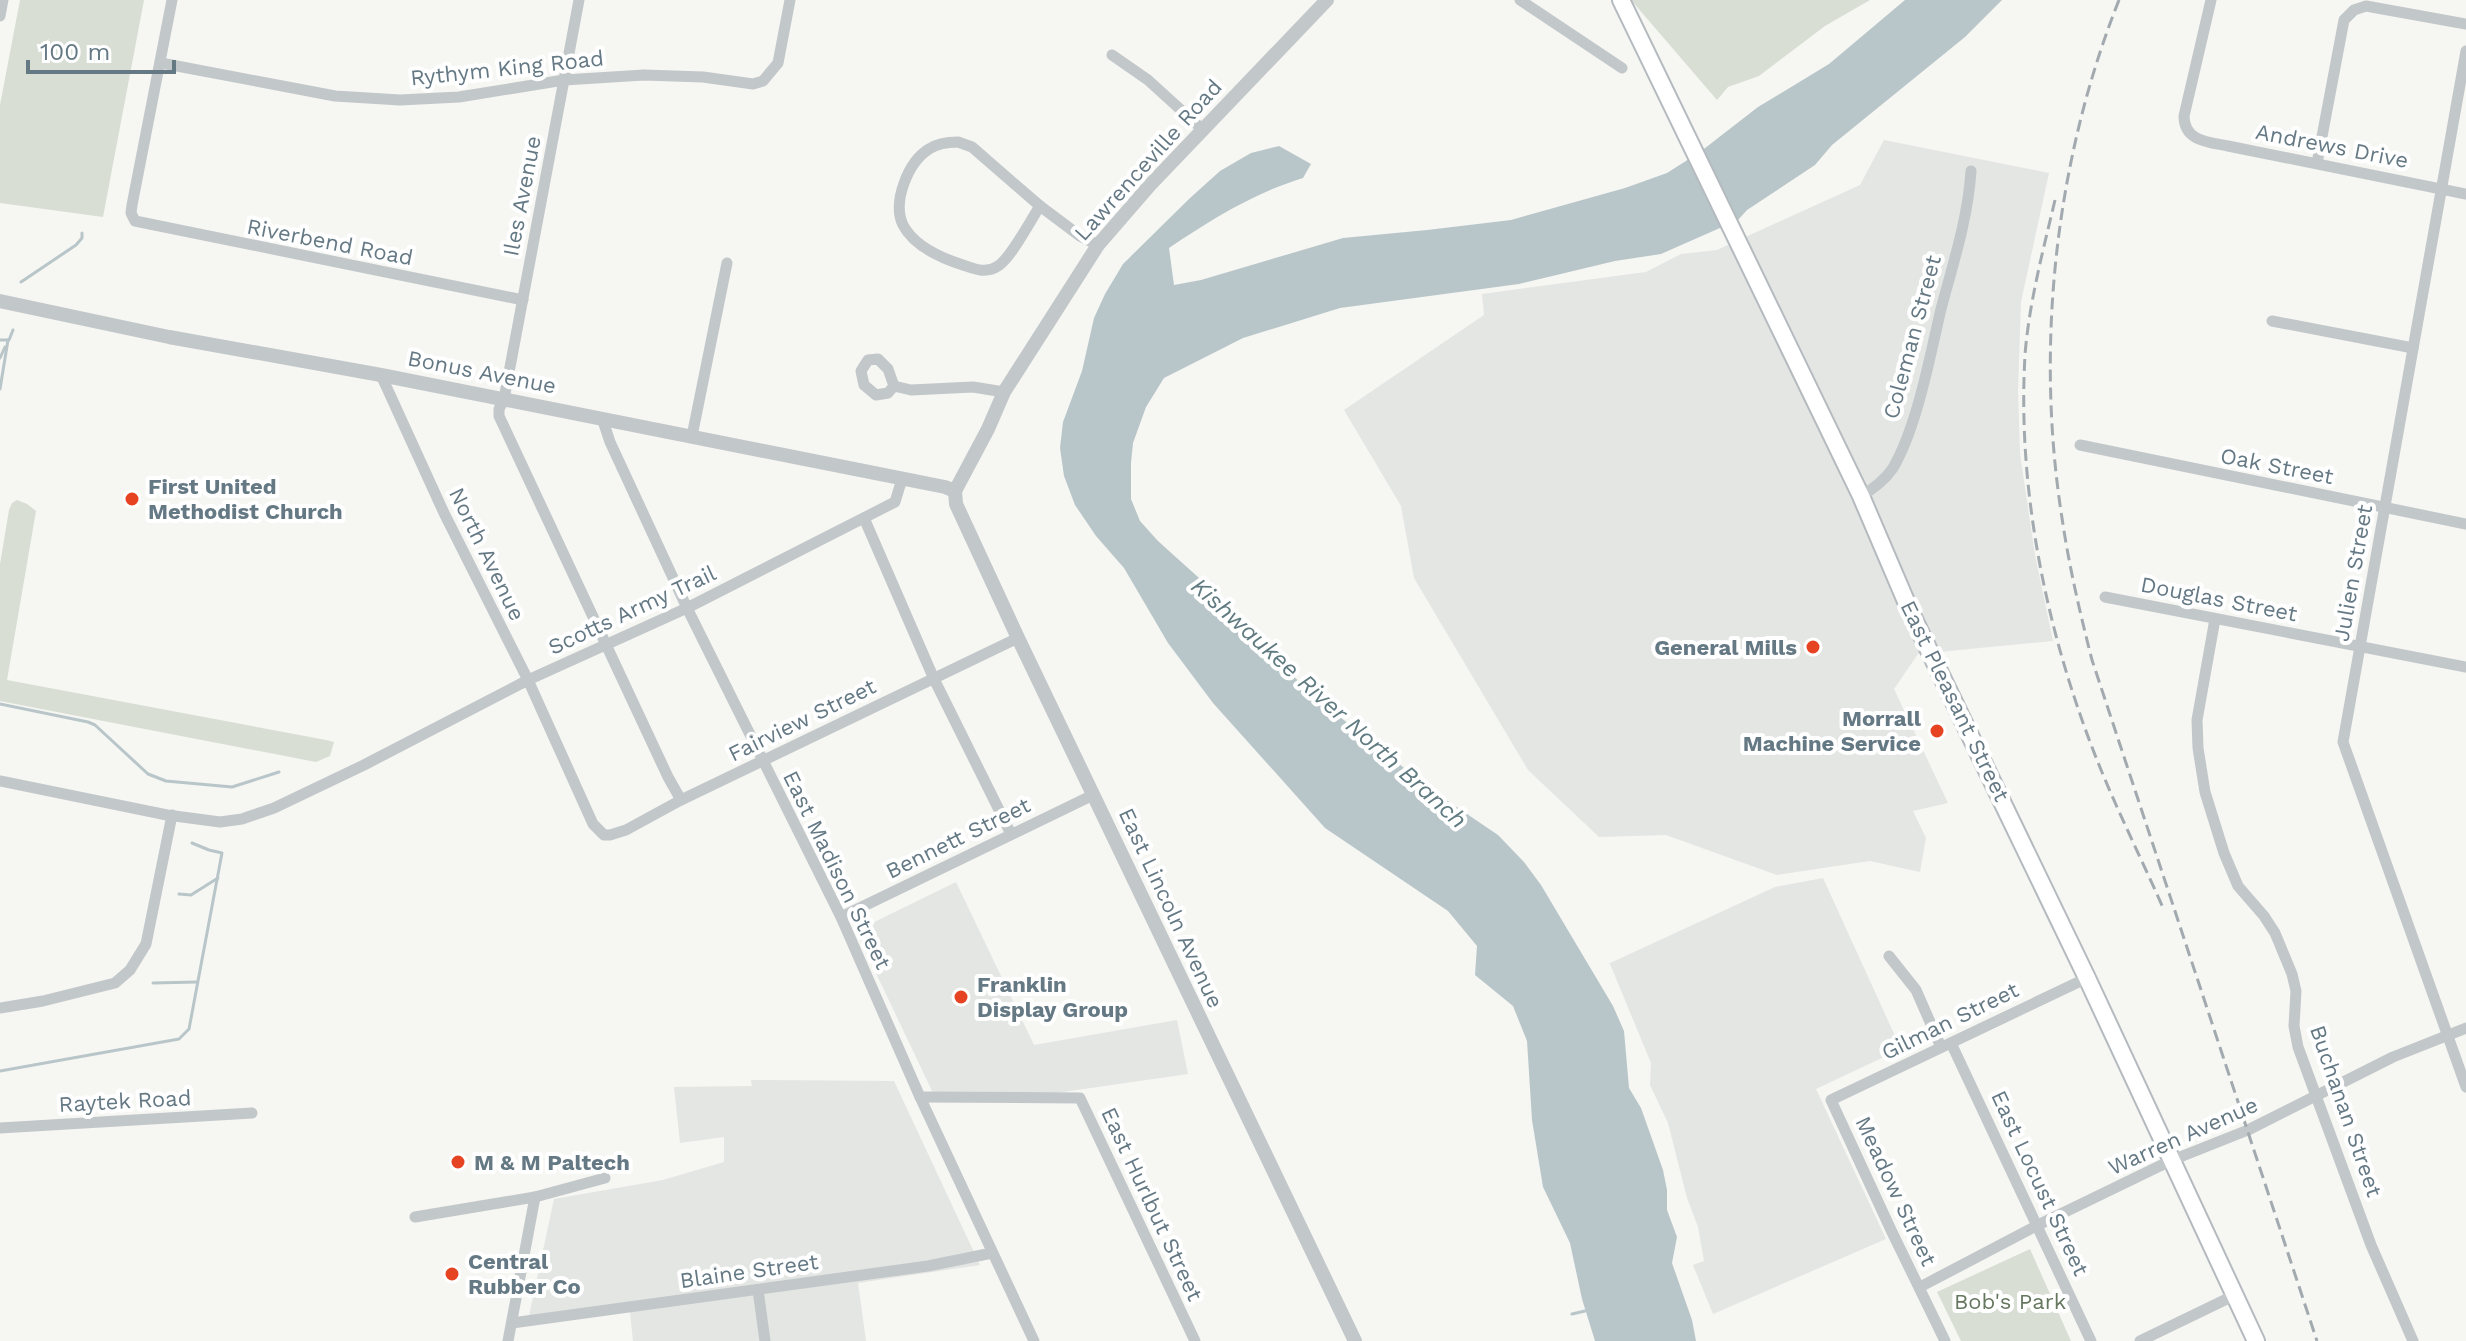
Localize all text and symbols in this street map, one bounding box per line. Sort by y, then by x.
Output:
scale bar [28,24,174,74]
text: 100 m [40,38,110,66]
street label: Rythym King Road [409,45,605,91]
street label: Lawrenceville Road [1069,74,1227,246]
street label: Andrews Drive [2254,119,2410,173]
street label: Iles Avenue [498,134,546,258]
street label: Riverbend Road [245,214,415,270]
street label: Coleman Street [1878,252,1946,422]
street label: Bonus Avenue [406,345,558,399]
street label: Oak Street [2218,443,2336,489]
place label: First United Methodist Church [148,474,343,524]
street label: North Avenue [444,483,530,625]
marker: First United Methodist Church [123,490,141,508]
street label: Julien Street [2329,503,2377,643]
street label: Scotts Army Trail [544,560,720,660]
water label: Kishwaukee River North Branch [1185,572,1473,834]
street label: Douglas Street [2139,572,2299,626]
street label: East Pleasant Street [1895,596,2015,806]
place label: General Mills [1654,635,1797,660]
marker: General Mills [1804,638,1822,656]
street label: Fairview Street [724,673,880,767]
place label: Morrall Machine Service [1743,706,1922,756]
marker: Morrall Machine Service [1928,722,1946,740]
street label: East Madison Street [778,767,896,973]
street label: Bennett Street [882,792,1034,884]
street label: East Lincoln Avenue [1114,804,1228,1012]
place label: Franklin Display Group [977,972,1128,1022]
street label: Gilman Street [1877,977,2023,1065]
marker: Franklin Display Group [952,988,970,1006]
street label: Buchanan Street [2305,1022,2387,1200]
street label: Raytek Road [58,1085,192,1117]
street label: East Locust Street [1986,1087,2094,1279]
street label: Warren Avenue [2104,1092,2262,1180]
street label: East Hurlbut Street [1096,1103,1208,1305]
street label: Meadow Street [1850,1112,1942,1270]
place label: M & M Paltech [474,1150,630,1175]
marker: M & M Paltech [449,1153,467,1171]
place label: Central Rubber Co [468,1249,581,1299]
street label: Blaine Street [678,1249,820,1293]
marker: Central Rubber Co [443,1265,461,1283]
park label: Bob's Park [1954,1289,2066,1314]

